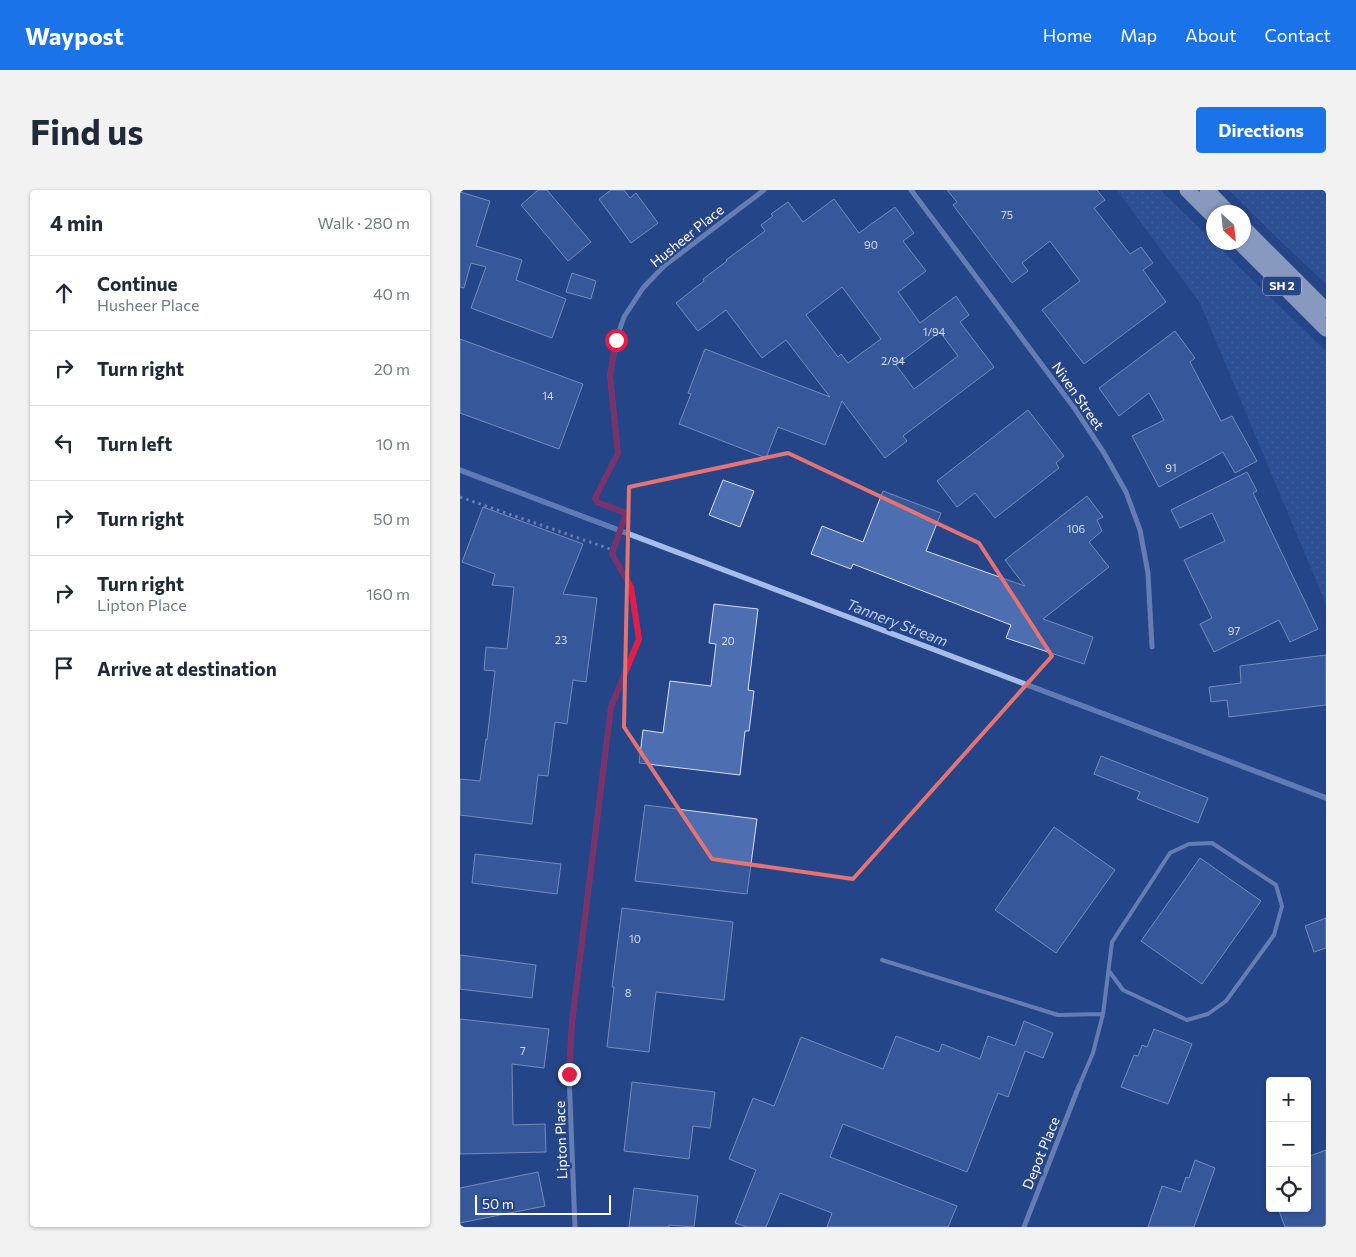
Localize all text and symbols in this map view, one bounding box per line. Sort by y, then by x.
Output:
text: Waypost [25,21,124,50]
text: Home [1043,24,1092,46]
text: Map [1120,24,1157,46]
text: About [1185,24,1237,46]
text: Contact [1265,24,1331,46]
button: Directions [1196,107,1326,153]
text: Find us [30,109,144,152]
street label: Husheer Place [646,201,727,270]
north arrow [1206,205,1251,250]
house number: 75 [1001,208,1013,221]
text: 4 min [50,210,103,235]
text: Walk · 280 m [318,213,410,232]
house number: 90 [864,238,878,251]
text: Continue [97,272,177,295]
road number: SH 2 [1263,276,1301,295]
icon: ahead [50,279,78,307]
text: 40 m [373,284,410,303]
text: Husheer Place [97,295,200,314]
house number: 1/94 [923,325,946,338]
route start [605,329,628,352]
icon: right [50,354,78,382]
house number: 2/94 [881,354,905,367]
text: Turn right [97,357,184,380]
text: 20 m [374,359,410,378]
street label: Niven Street [1049,359,1108,433]
house number: 14 [542,389,554,402]
icon: left [50,429,78,457]
text: Turn left [97,432,172,455]
text: 10 m [376,434,410,453]
house number: 91 [1165,461,1177,474]
icon: right [50,504,78,532]
text: Turn right [97,507,184,530]
text: 50 m [373,509,410,528]
house number: 106 [1067,522,1086,535]
text: Turn right [97,572,184,595]
icon: right [50,579,78,607]
text: 160 m [366,584,410,603]
water label: Tannery Stream [844,594,951,650]
text: Lipton Place [97,595,187,614]
house number: 97 [1228,624,1240,637]
house number: 23 [555,633,567,646]
house number: 20 [721,634,735,647]
icon: arrive [50,654,78,682]
text: Arrive at destination [97,657,277,680]
house number: 10 [629,932,641,945]
house number: 8 [625,986,632,999]
house number: 7 [520,1044,526,1057]
route end [558,1063,581,1086]
map controls [1266,1077,1311,1212]
button: + [1266,1077,1311,1122]
street label: Lipton Place [551,1101,570,1180]
street label: Depot Place [1018,1114,1063,1192]
button: − [1266,1122,1311,1167]
button: locate [1266,1167,1311,1212]
scale bar [475,1192,611,1215]
text: 50 m [482,1195,514,1212]

